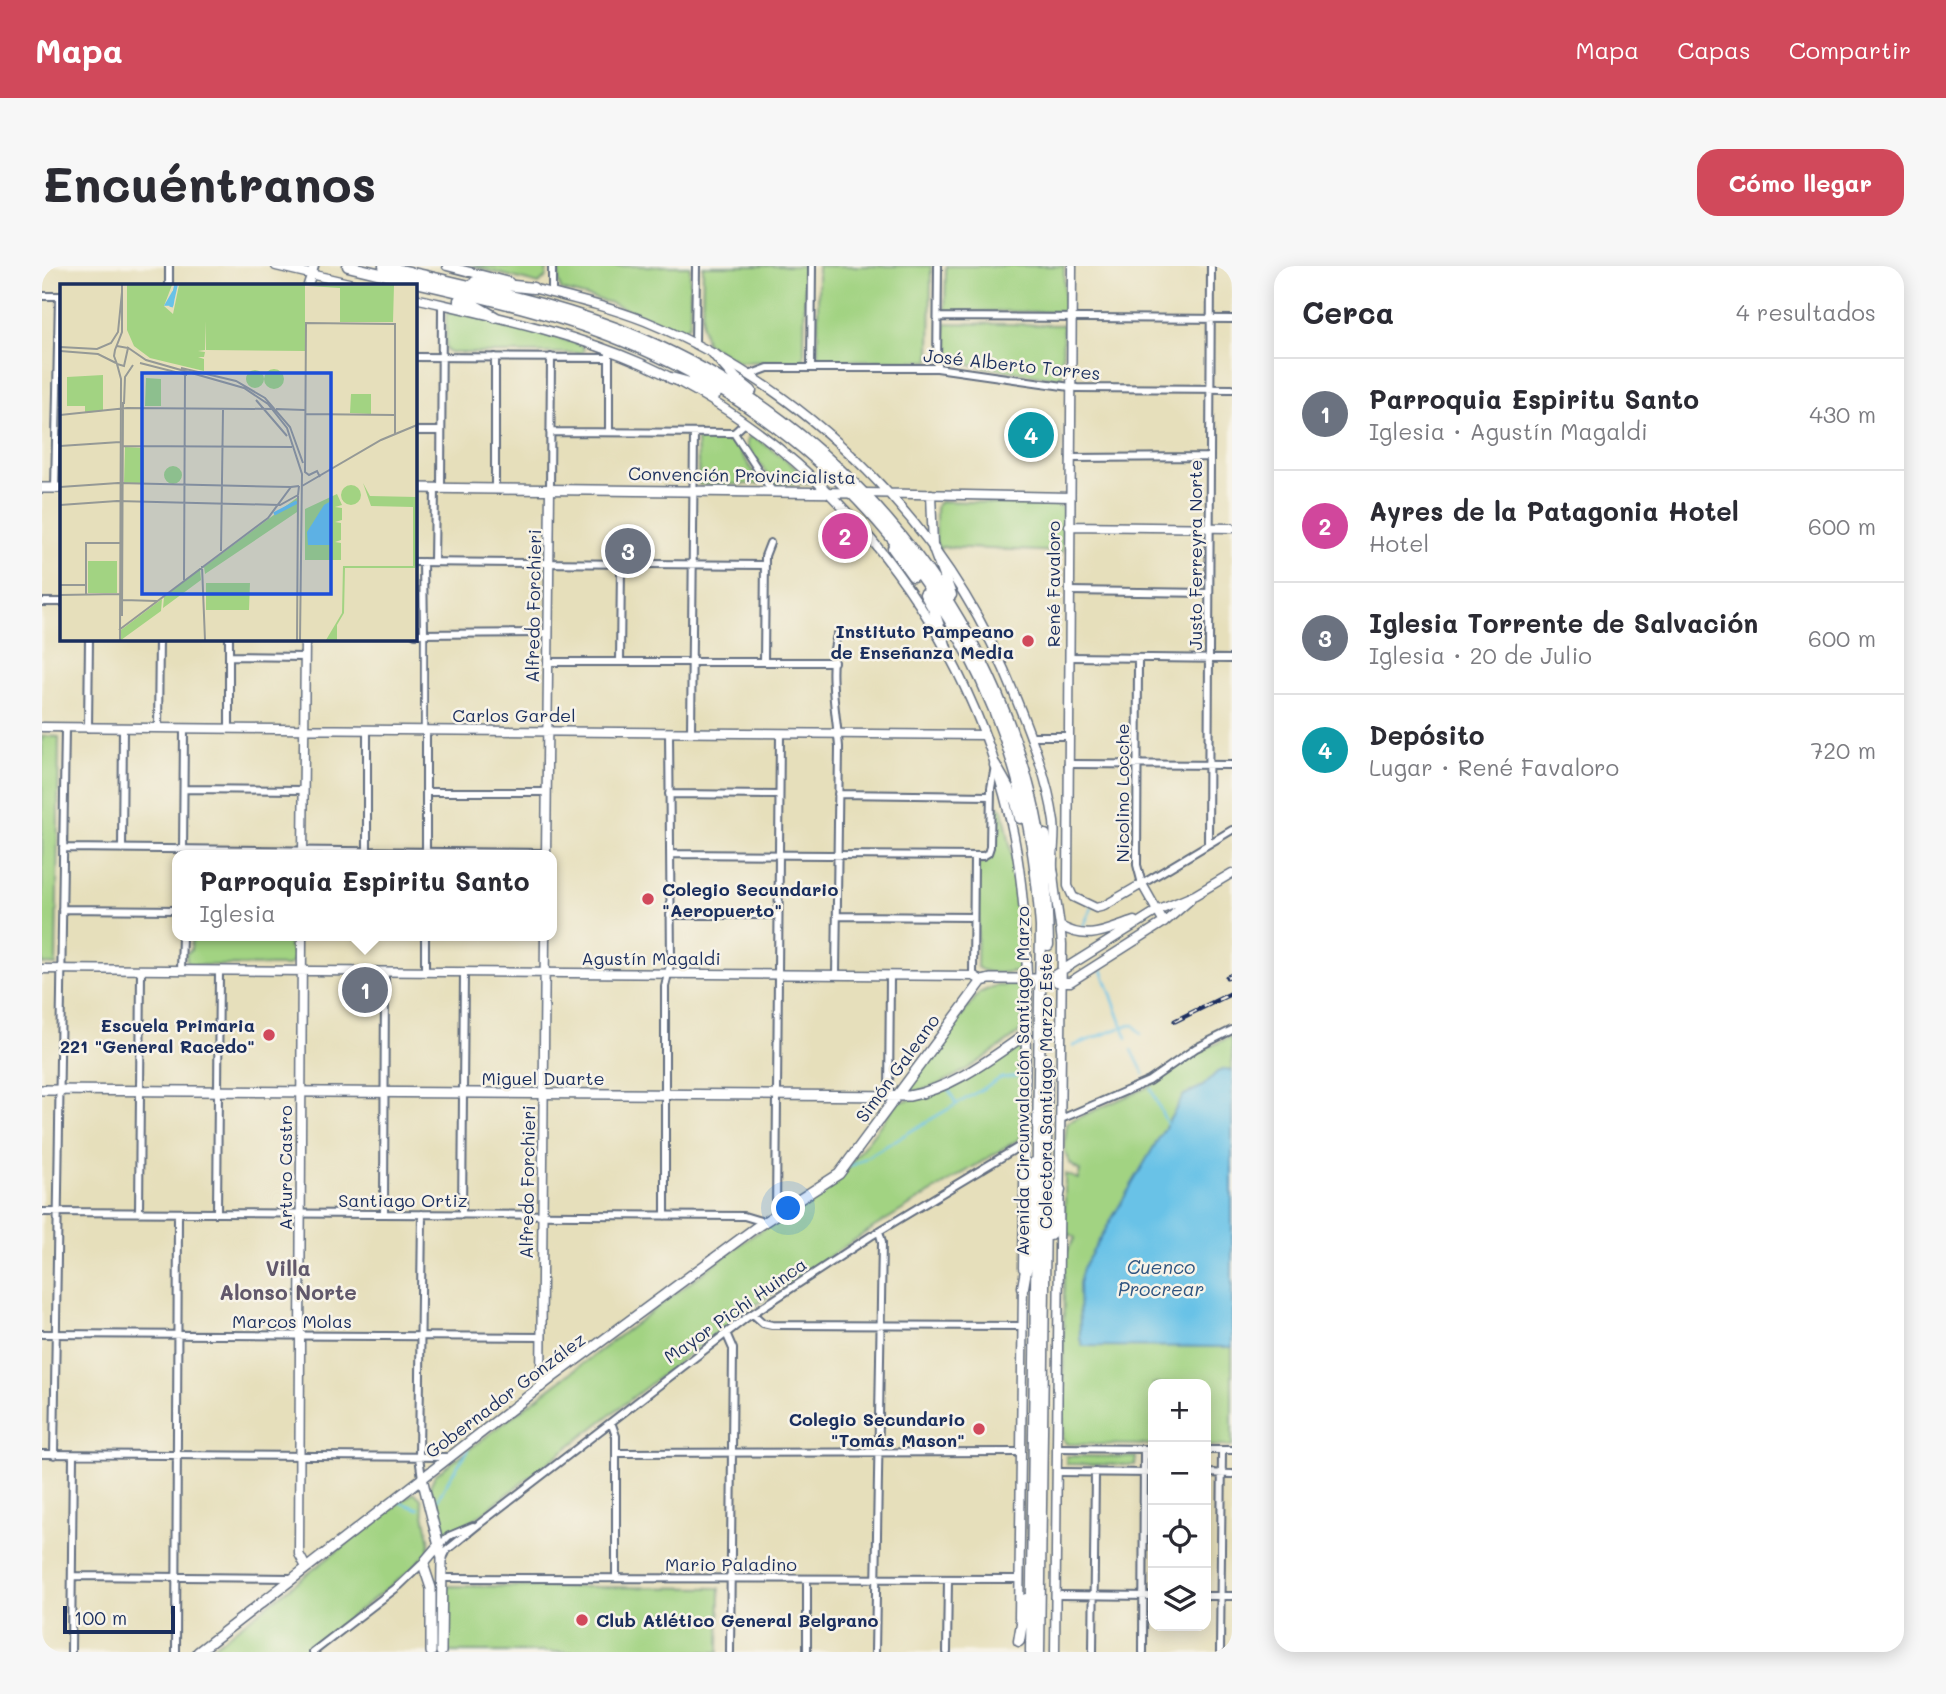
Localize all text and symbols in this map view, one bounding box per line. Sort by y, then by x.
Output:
text: Mapa [35,28,123,71]
text: Mapa [1575,34,1639,65]
text: Capas [1677,34,1751,65]
text: Compartir [1789,34,1911,65]
button: Cómo llegar [1697,149,1904,216]
text: Encuéntranos [42,151,376,214]
inset map [60,284,416,640]
text: Cerca [1302,292,1394,332]
text: 4 resultados [1736,297,1876,327]
street label: José Alberto Torres [922,343,1102,385]
text: Parroquia Espiritu Santo [1369,382,1699,416]
text: 1 [1320,399,1330,429]
text: 430 m [1809,399,1876,429]
pin: 4 [1008,409,1054,461]
text: Iglesia · Agustín Magaldi [1369,416,1648,446]
street label: Justo Ferreyra Norte [1183,460,1207,650]
street label: Convención Provincialista [628,461,856,489]
text: Ayres de la Patagonia Hotel [1369,494,1739,528]
pin: 2 [822,510,868,562]
text: 2 [1319,511,1331,541]
text: 600 m [1808,511,1876,541]
street label: René Favaloro [1041,520,1065,647]
pin: 3 [605,525,651,577]
text: Hotel [1369,528,1429,558]
street label: Alfredo Forchieri [520,529,546,683]
text: Iglesia Torrente de Salvación [1369,606,1758,640]
place label: Instituto Pampeano de Enseñanza Media [831,619,1014,664]
text: 3 [1318,623,1332,653]
text: 600 m [1808,623,1876,653]
marker: Instituto Pampeano de Enseñanza Media [1020,633,1036,649]
text: Iglesia · 20 de Julio [1369,640,1592,670]
street label: Carlos Gardel [452,703,576,727]
text: Depósito [1369,718,1485,752]
street label: Nicolino Locche [1110,723,1134,863]
text: 4 [1318,735,1332,765]
text: 720 m [1811,735,1876,765]
text: Lugar · René Favaloro [1369,752,1619,782]
popup [172,850,557,941]
text: Parroquia Espiritu Santo [200,864,529,898]
place label: Colegio Secundario "Aeropuerto" [662,877,838,922]
marker: Colegio Secundario "Aeropuerto" [640,891,656,907]
text: Iglesia [200,898,276,928]
street label: Avenida Circunvalación Santiago Marzo [1010,906,1034,1256]
street label: Agustín Magaldi [581,946,721,970]
street label: Colectora Santiago Marzo Este [1033,953,1057,1229]
pin: 1 [342,964,388,1016]
street label: Simón Galeano [850,1009,945,1127]
place label: Escuela Primaria 221 "General Racedo" [60,1013,255,1058]
marker: Escuela Primaria 221 "General Racedo" [261,1027,277,1043]
street label: Miguel Duarte [481,1066,605,1090]
street label: Arturo Castro [273,1105,297,1231]
street label: Alfredo Forchieri [514,1105,540,1259]
street label: Santiago Ortiz [338,1188,468,1212]
your location [771,1191,805,1225]
street label: Mayor Pichi Huinca [659,1252,811,1368]
district label: Villa Alonso Norte [219,1254,357,1305]
water label: Cuenco Procrear [1118,1254,1204,1301]
street label: Marcos Molas [232,1309,352,1333]
street label: Gobernador González [420,1327,590,1463]
map controls [1148,1379,1211,1631]
button: + [1148,1379,1211,1442]
place label: Colegio Secundario "Tomás Mason" [789,1407,965,1452]
marker: Colegio Secundario "Tomás Mason" [971,1421,987,1437]
button: − [1148,1442,1211,1505]
button: locate [1148,1505,1211,1568]
street label: Mario Paladino [665,1552,797,1576]
button: layers [1148,1568,1211,1631]
scale bar [63,1603,175,1635]
text: 100 m [74,1605,127,1630]
place label: Club Atlético General Belgrano [596,1608,878,1632]
marker: Club Atlético General Belgrano [574,1612,590,1628]

